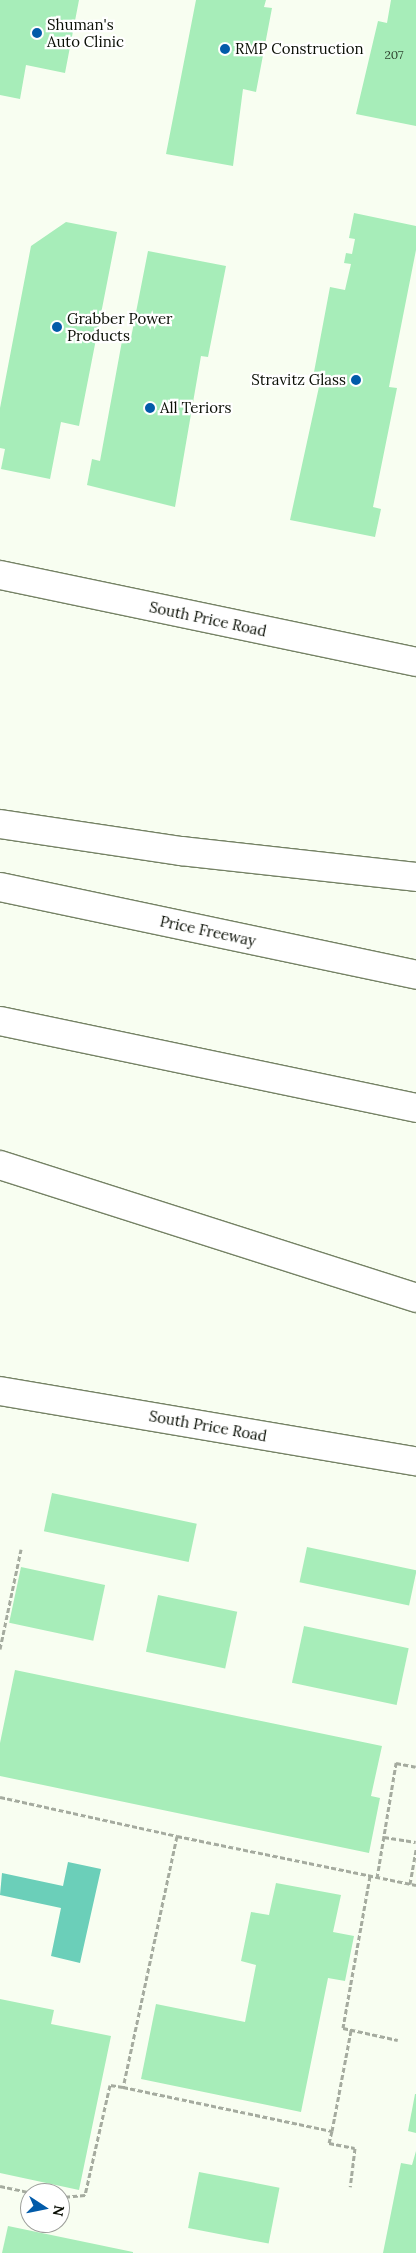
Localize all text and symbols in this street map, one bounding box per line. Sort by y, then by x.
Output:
place label: Shuman's Auto Clinic [47,15,124,50]
marker: Shuman's Auto Clinic [31,27,43,39]
place label: RMP Construction [235,40,364,58]
marker: RMP Construction [219,43,231,55]
house number: 207 [384,48,404,62]
place label: Grabber Power Products [67,309,173,344]
marker: Grabber Power Products [51,321,63,333]
place label: Stravitz Glass [251,371,346,389]
marker: Stravitz Glass [350,374,362,386]
place label: All Teriors [160,399,231,417]
marker: All Teriors [144,402,156,414]
street label: South Price Road [148,598,268,640]
street label: Price Freeway [158,912,258,950]
street label: South Price Road [148,1407,268,1445]
north arrow [20,2183,70,2233]
text: N [49,2204,69,2218]

